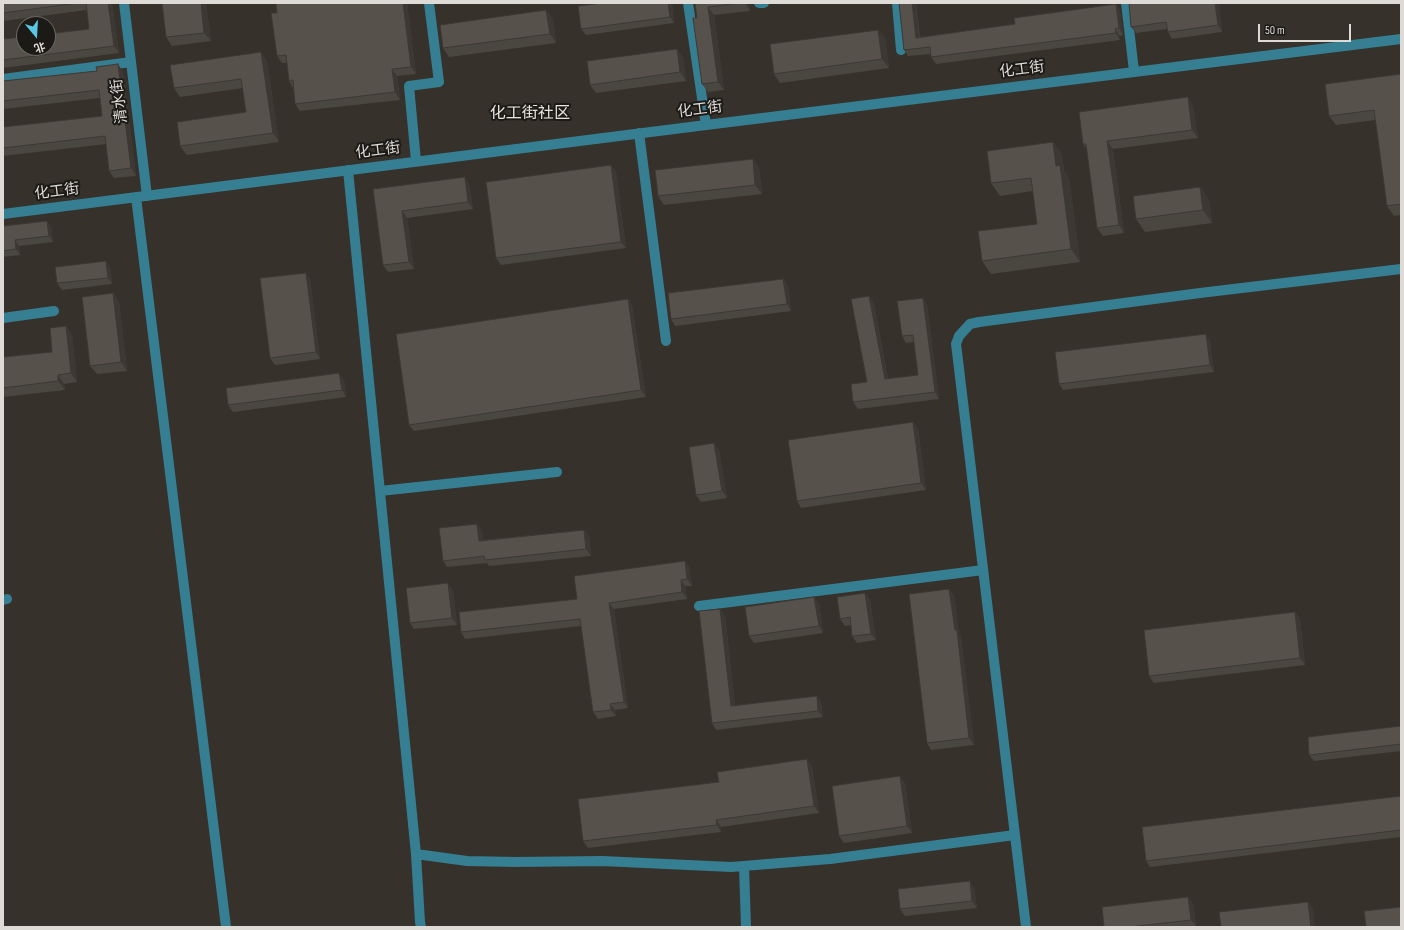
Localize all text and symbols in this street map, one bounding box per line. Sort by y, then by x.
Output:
north arrow [16,16,56,56]
scale bar [1260,16,1353,42]
text: 50 m [1265,23,1285,38]
text: 北 [32,39,47,55]
street label: 化工街 [999,58,1045,82]
street label: 清水街 [108,78,132,124]
street label: 化工街 [677,98,723,122]
district label: 化工街社区 [490,104,570,124]
street label: 化工街 [355,139,401,163]
street label: 化工街 [34,180,80,204]

